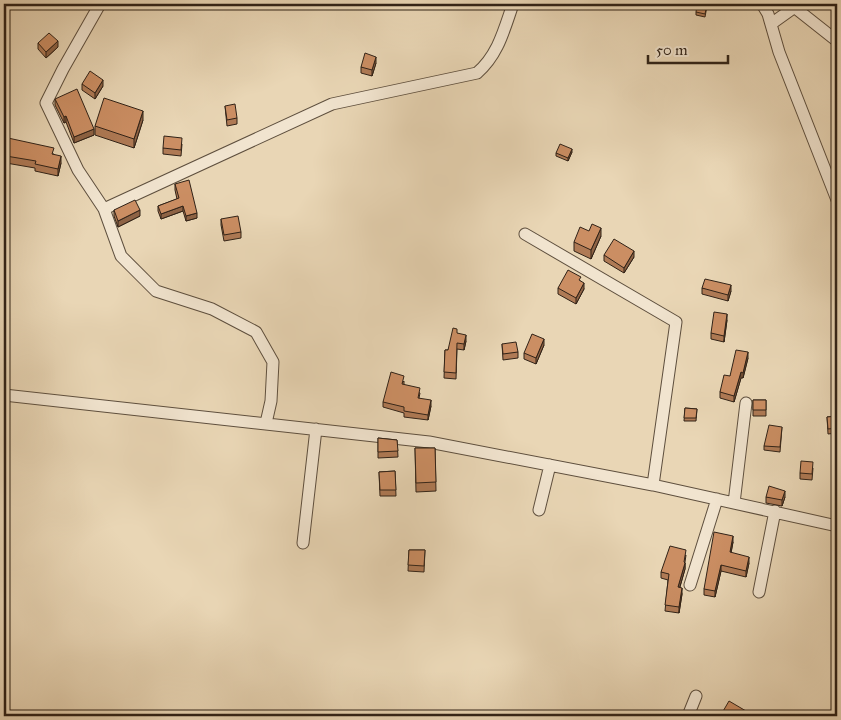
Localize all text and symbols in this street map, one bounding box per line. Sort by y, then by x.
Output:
scale bar [648,32,728,64]
text: 50 m [656,41,688,59]

